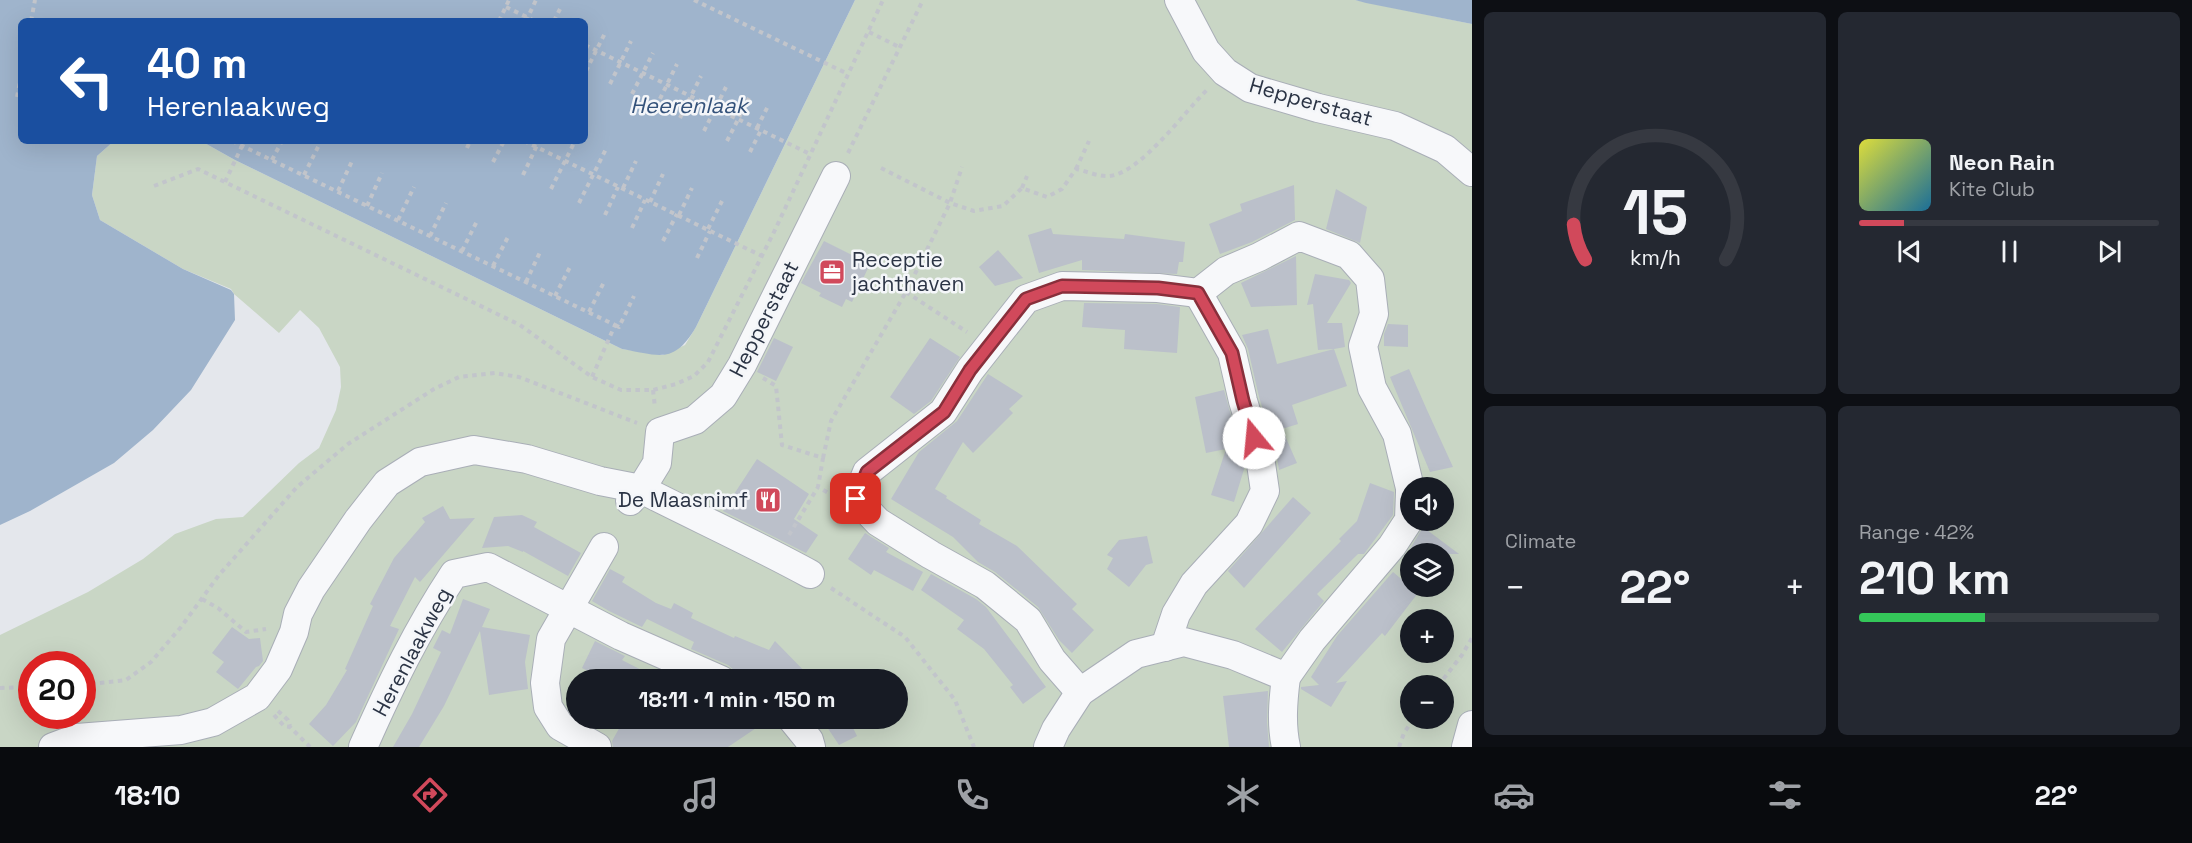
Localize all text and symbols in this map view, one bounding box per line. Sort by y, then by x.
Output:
text: 40 m [147,37,247,90]
icon: left [48,42,126,120]
street label: Hepperstaat [1246,71,1376,132]
text: Herenlaakweg [147,89,330,124]
water label: Heerenlaak [630,91,750,119]
text: Neon Rain [1949,148,2055,176]
text: 15 [1622,173,1688,252]
text: Kite Club [1949,176,2035,202]
icon: previous [1893,235,1926,268]
icon: pause [1993,235,2026,268]
icon: next [2093,235,2126,268]
text: km/h [1629,245,1681,272]
place label: Receptie jachthaven [851,246,964,297]
street label: Hepperstaat [723,256,804,381]
office icon: Receptie jachthaven [817,257,847,287]
position arrow [1222,406,1286,470]
pin [830,473,881,524]
map controls [1400,477,1454,729]
button: sound [1400,477,1454,531]
icon: arrive [839,482,872,515]
restaurant icon: De Maasnimf [753,485,783,515]
place label: De Maasnimf [618,486,748,513]
text: Range · 42% [1859,519,1974,545]
text: Climate [1505,528,1576,554]
button: layers [1400,543,1454,597]
text: 210 km [1859,550,2010,607]
text: 22° [1619,559,1691,616]
text: − [1505,567,1525,609]
text: + [1785,567,1805,609]
street label: Herenlaakweg [366,583,457,721]
button: + [1400,609,1454,663]
speed limit sign: 20 [18,651,96,729]
button: − [1400,675,1454,729]
text: 18:11 · 1 min · 150 m [638,685,836,713]
icon: directions [409,774,451,816]
icon: music [680,774,722,816]
icon: phone [951,774,993,816]
icon: climate [1222,774,1264,816]
icon: car [1493,774,1535,816]
icon: filters [1764,774,1806,816]
text: 18:10 [114,778,181,813]
text: 22° [2035,778,2078,813]

